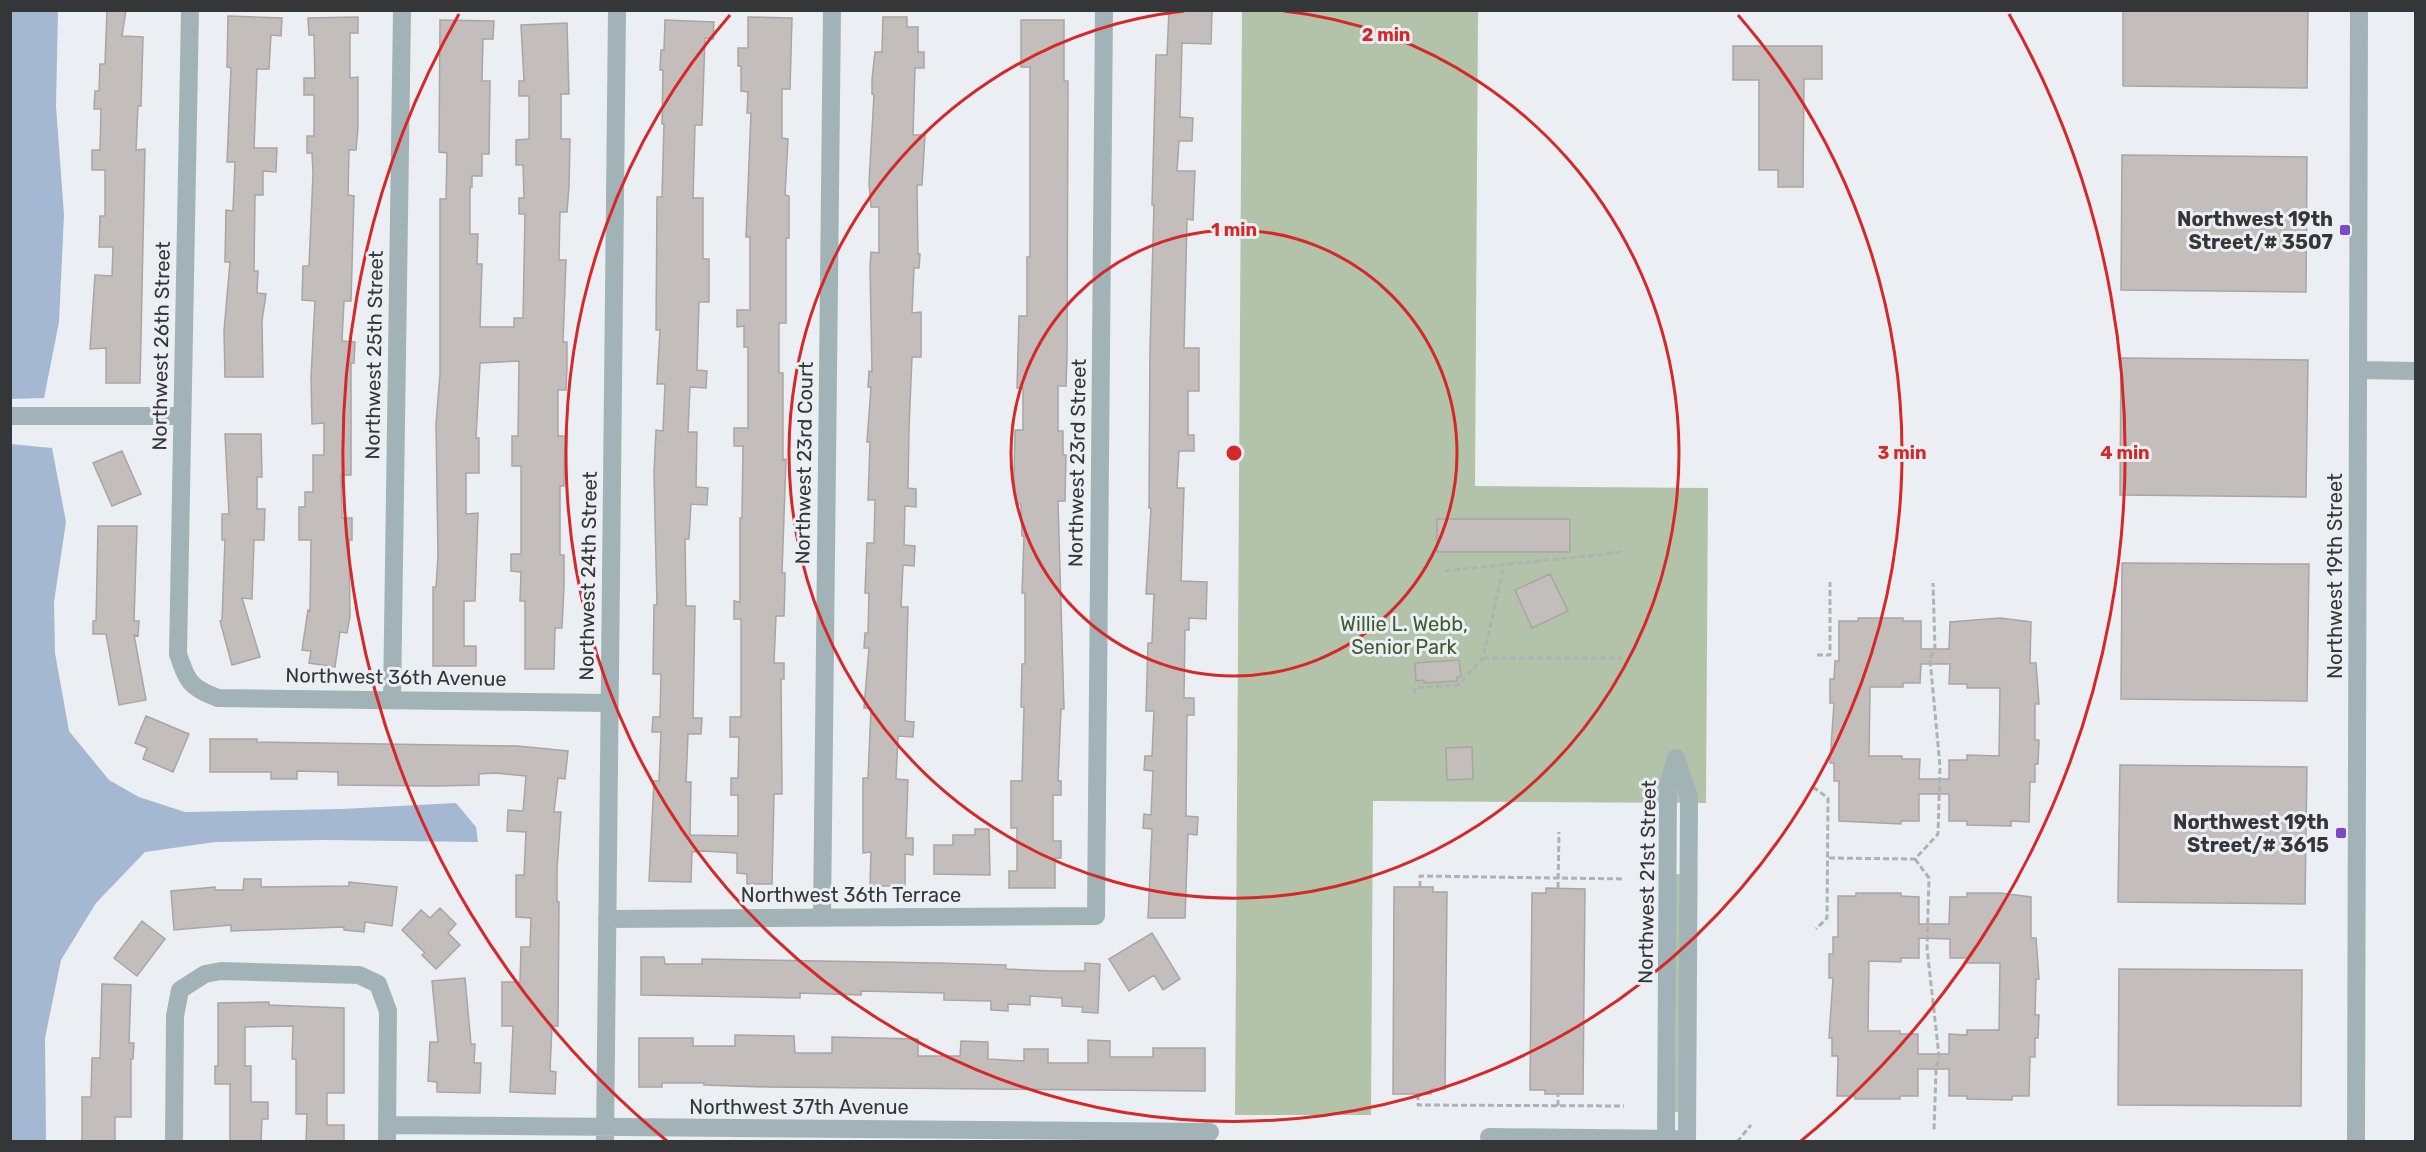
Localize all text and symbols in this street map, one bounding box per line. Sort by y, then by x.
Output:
text: 2 min [1362,24,1410,46]
place label: Northwest 19th Street/# 3507 [2177,207,2333,254]
text: 1 min [1211,219,1257,241]
marker: Northwest 19th Street/# 3507 [2338,223,2352,237]
street label: Northwest 26th Street [147,241,175,451]
street label: Northwest 25th Street [360,250,388,460]
street label: Northwest 23rd Street [1063,358,1091,567]
street label: Northwest 23rd Court [790,361,818,565]
text: 3 min [1878,442,1926,464]
text: 4 min [2100,442,2150,464]
centre of rings [1224,443,1244,463]
street label: Northwest 24th Street [574,471,602,681]
street label: Northwest 19th Street [2323,473,2347,679]
park label: Willie L. Webb, Senior Park [1340,612,1468,659]
street label: Northwest 36th Avenue [285,663,507,691]
street label: Northwest 21st Street [1633,780,1661,984]
place label: Northwest 19th Street/# 3615 [2173,810,2329,857]
marker: Northwest 19th Street/# 3615 [2334,826,2348,840]
street label: Northwest 36th Terrace [741,883,961,907]
street label: Northwest 37th Avenue [689,1095,909,1119]

